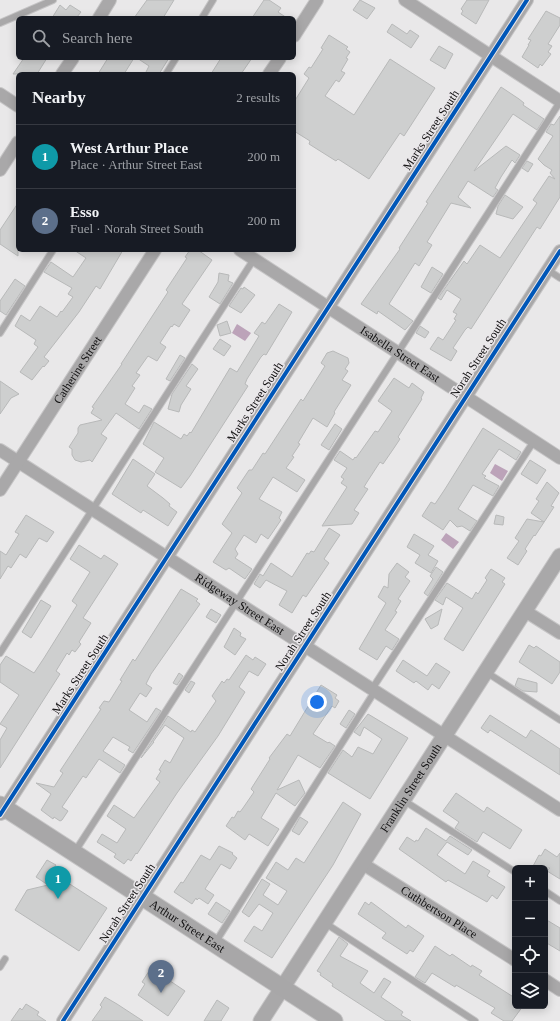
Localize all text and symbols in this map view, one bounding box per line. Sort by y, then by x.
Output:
search box [16,16,296,60]
icon: search [30,27,52,49]
text: Search here [62,30,132,46]
street label: Marks Street South [400,87,462,173]
text: Nearby [32,88,86,107]
text: 2 results [236,90,280,105]
text: West Arthur Place [70,140,188,156]
text: 1 [42,149,48,164]
text: 200 m [247,149,280,164]
text: Place · Arthur Street East [70,157,202,172]
text: Esso [70,204,99,220]
text: 2 [42,213,48,228]
text: 200 m [247,213,280,228]
text: Fuel · Norah Street South [70,221,204,236]
street label: Norah Street South [447,316,509,400]
street label: Isabella Street East [358,323,443,385]
street label: Catherine Street [51,333,105,406]
street label: Marks Street South [224,359,286,445]
street label: Ridgeway Street East [192,570,288,638]
street label: Norah Street South [272,589,334,673]
street label: Marks Street South [49,631,111,717]
your location [307,692,327,712]
street label: Franklin Street South [377,741,444,835]
street label: Norah Street South [96,861,158,945]
map controls [512,865,548,1009]
button: + [512,865,548,901]
pin: 1 [45,866,71,899]
street label: Cuthbertson Place [398,883,480,941]
street label: Arthur Street East [147,897,228,956]
button: − [512,901,548,937]
button: locate [512,937,548,973]
pin: 2 [148,960,174,993]
button: layers [512,973,548,1009]

